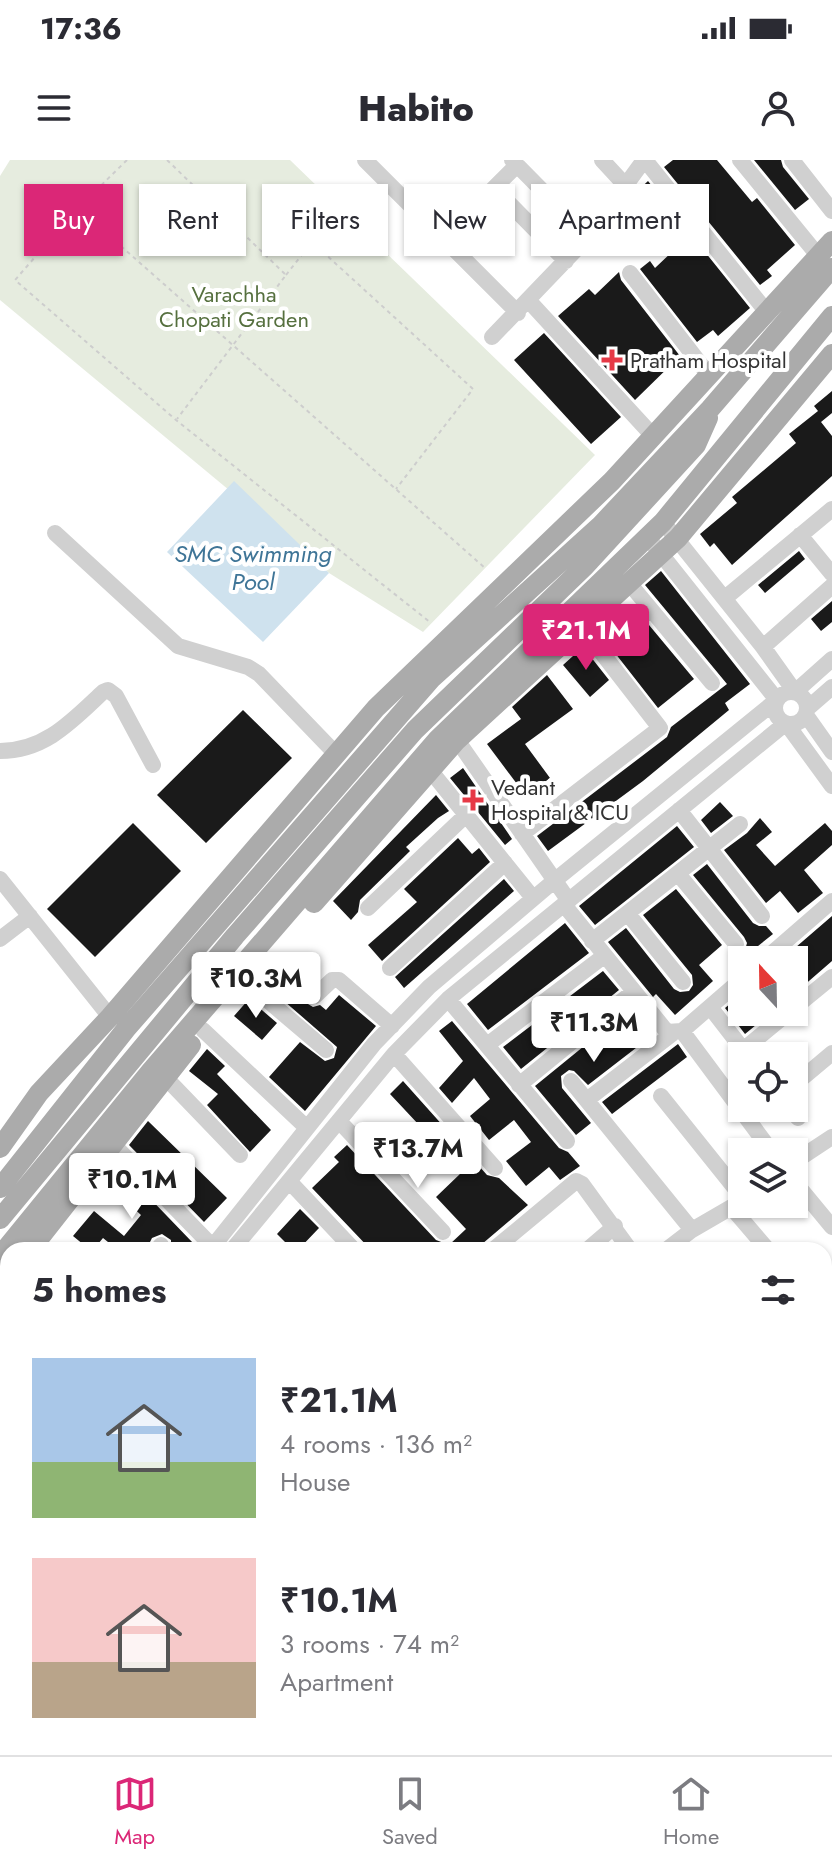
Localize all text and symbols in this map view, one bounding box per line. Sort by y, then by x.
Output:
text: 17:36 [40,7,122,50]
text: Habito [358,82,474,134]
icon: menu [32,86,76,130]
icon: person [756,86,800,130]
chip: Buy [24,184,123,256]
chip: Rent [139,184,246,256]
chip: Filters [262,184,388,256]
chip: New [404,184,515,256]
chip: Apartment [531,184,709,256]
park label: Varachha Chopati Garden [159,278,309,335]
place label: Pratham Hospital [630,344,787,376]
marker: Pratham Hospital [601,349,623,371]
water label: SMC Swimming Pool [174,536,332,599]
pin: ₹21.1M [521,604,651,672]
text: ₹21.1M [541,611,631,649]
place label: Vedant Hospital & ICU [491,771,629,828]
marker: Vedant Hospital & ICU [462,789,484,811]
north arrow [728,946,808,1026]
map controls [728,946,808,1218]
pin: ₹10.3M [191,952,321,1020]
text: ₹10.3M [209,959,303,997]
pin: ₹11.3M [529,996,659,1064]
text: ₹11.3M [549,1003,639,1041]
button: locate [728,1042,808,1122]
pin: ₹13.7M [353,1122,483,1190]
text: ₹13.7M [372,1129,464,1167]
button: layers [728,1138,808,1218]
pin: ₹10.1M [67,1153,197,1221]
text: ₹10.1M [87,1160,177,1198]
text: 5 homes [32,1266,166,1315]
icon: filters [756,1268,800,1312]
text: ₹21.1M [280,1376,398,1425]
icon: home [96,1390,192,1486]
text: 4 rooms · 136 m² [280,1425,472,1463]
text: House [280,1463,350,1501]
text: ₹10.1M [280,1576,398,1625]
icon: home [96,1590,192,1686]
text: 3 rooms · 74 m² [280,1625,459,1663]
text: Apartment [280,1663,393,1701]
tab: Map [113,1772,157,1852]
tab: Saved [382,1772,438,1852]
tab: Home [663,1772,719,1852]

